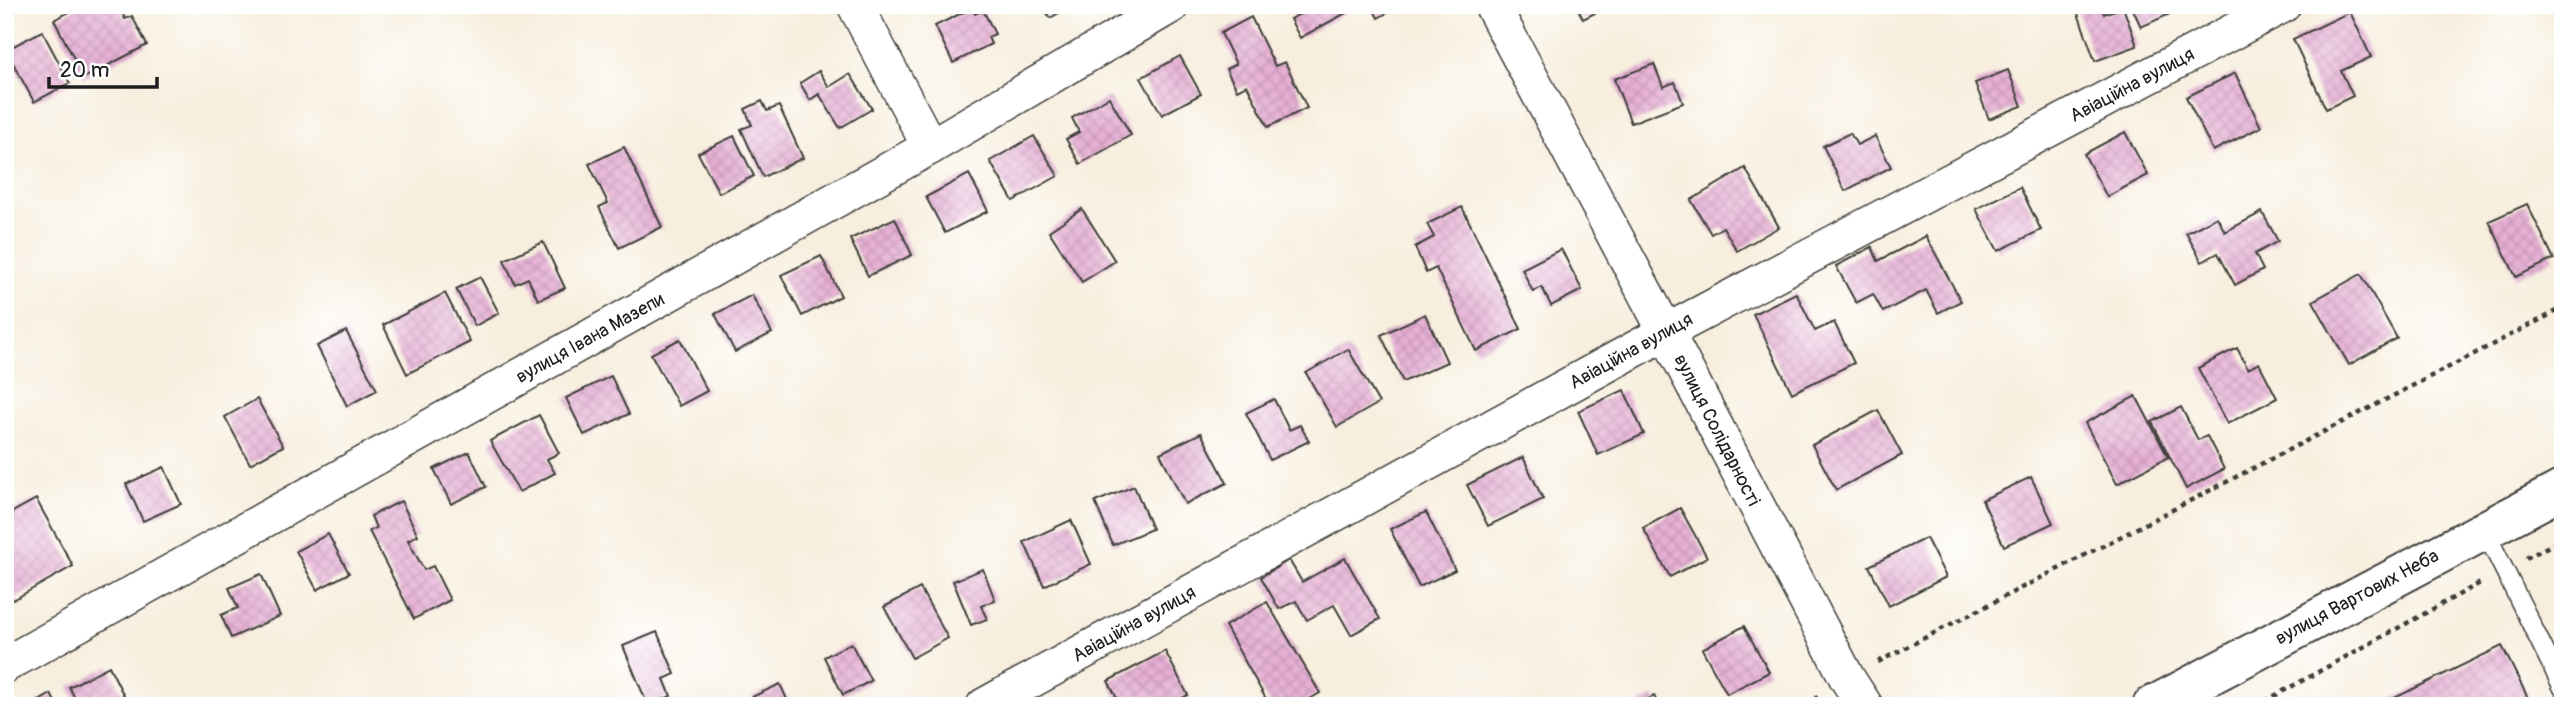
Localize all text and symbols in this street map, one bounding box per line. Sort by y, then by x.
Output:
street label: Авіаційна вулиця [2066,42,2198,128]
scale bar [49,46,158,90]
text: 20 m [60,57,109,84]
street label: вулиця Івана Мазепи [512,287,669,389]
street label: Авіаційна вулиця [1565,307,1697,395]
street label: вулиця Солідарності [1668,350,1766,510]
street label: вулиця Вартових Неба [2271,544,2443,650]
street label: Авіаційна вулиця [1068,580,1200,668]

